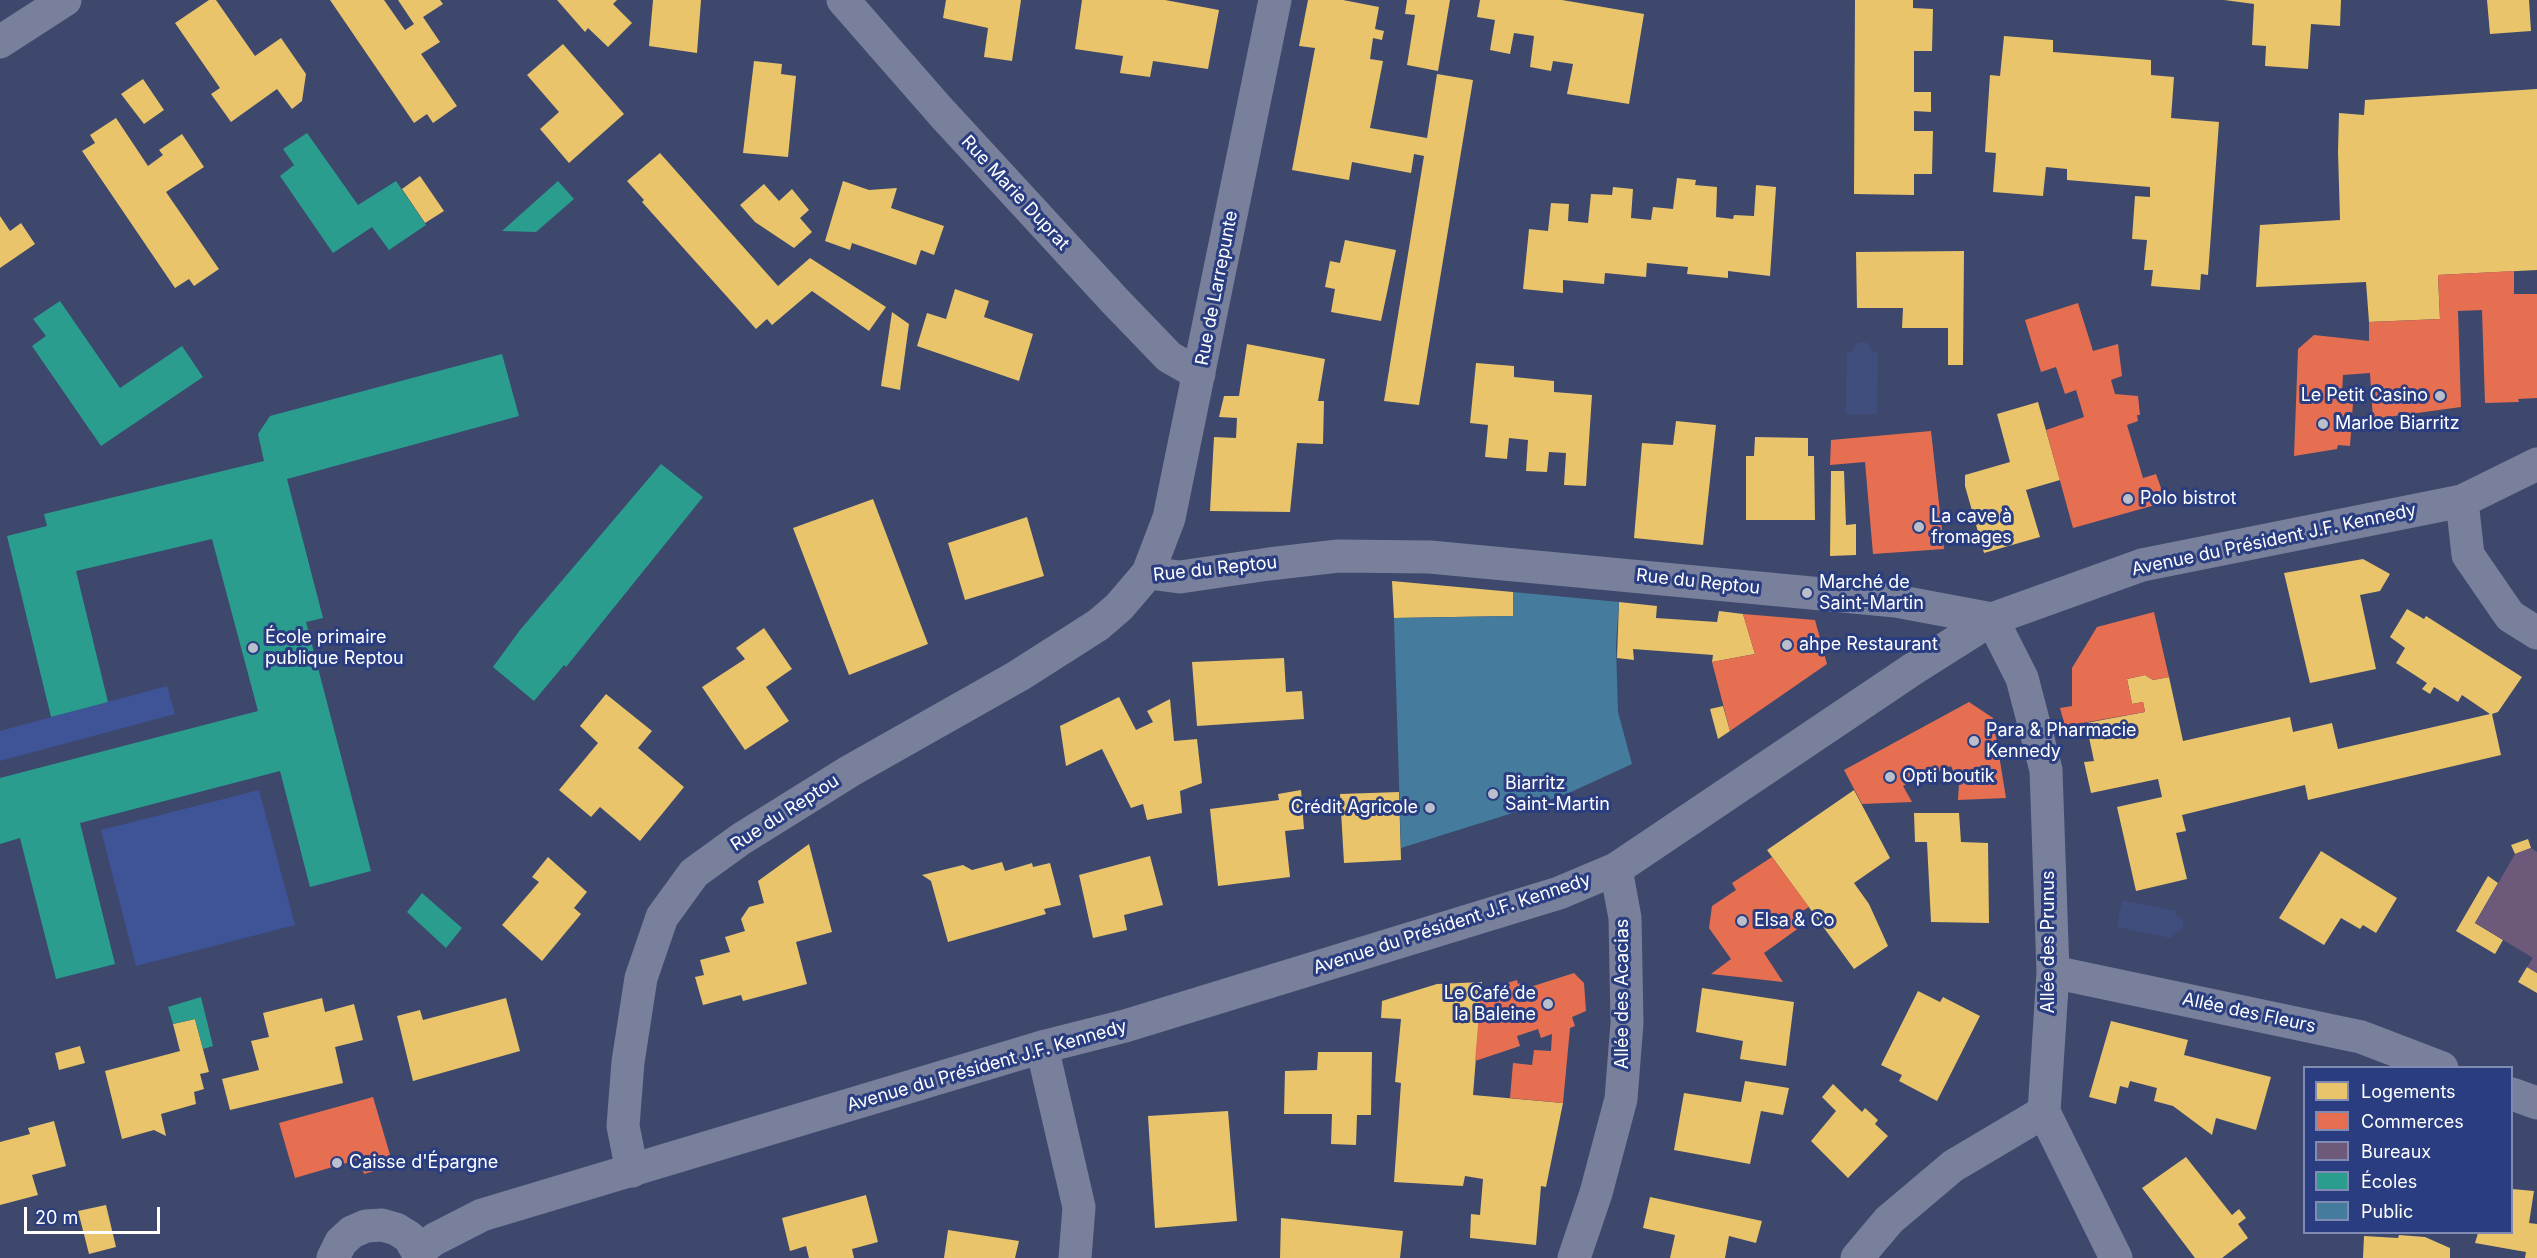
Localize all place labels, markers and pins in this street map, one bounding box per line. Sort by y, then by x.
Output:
place label: Le Petit Casino [2301,385,2428,407]
marker: Le Petit Casino [2433,389,2447,403]
place label: Marloe Biarritz [2335,413,2460,435]
marker: Marloe Biarritz [2316,417,2330,431]
place label: Polo bistrot [2140,488,2236,510]
marker: Polo bistrot [2121,492,2135,506]
place label: La cave à fromages [1931,506,2012,548]
marker: La cave à fromages [1912,520,1926,534]
place label: Marché de Saint-Martin [1819,572,1924,614]
marker: Marché de Saint-Martin [1800,586,1814,600]
place label: École primaire publique Reptou [265,627,404,670]
place label: ahpe Restaurant [1799,634,1938,656]
marker: ahpe Restaurant [1780,638,1794,652]
marker: École primaire publique Reptou [246,641,260,655]
place label: Para & Pharmacie Kennedy [1986,720,2137,762]
marker: Para & Pharmacie Kennedy [1967,734,1981,748]
place label: Opti boutik [1902,766,1995,788]
marker: Opti boutik [1883,770,1897,784]
place label: Biarritz Saint-Martin [1505,773,1610,816]
marker: Biarritz Saint-Martin [1486,787,1500,801]
place label: Crédit Agricole [1291,797,1418,819]
marker: Crédit Agricole [1423,801,1437,815]
place label: Elsa & Co [1754,910,1834,932]
marker: Elsa & Co [1735,914,1749,928]
place label: Le Café de la Baleine [1444,983,1536,1026]
marker: Le Café de la Baleine [1541,997,1555,1011]
place label: Caisse d'Épargne [349,1152,498,1174]
marker: Caisse d'Épargne [330,1156,344,1170]

